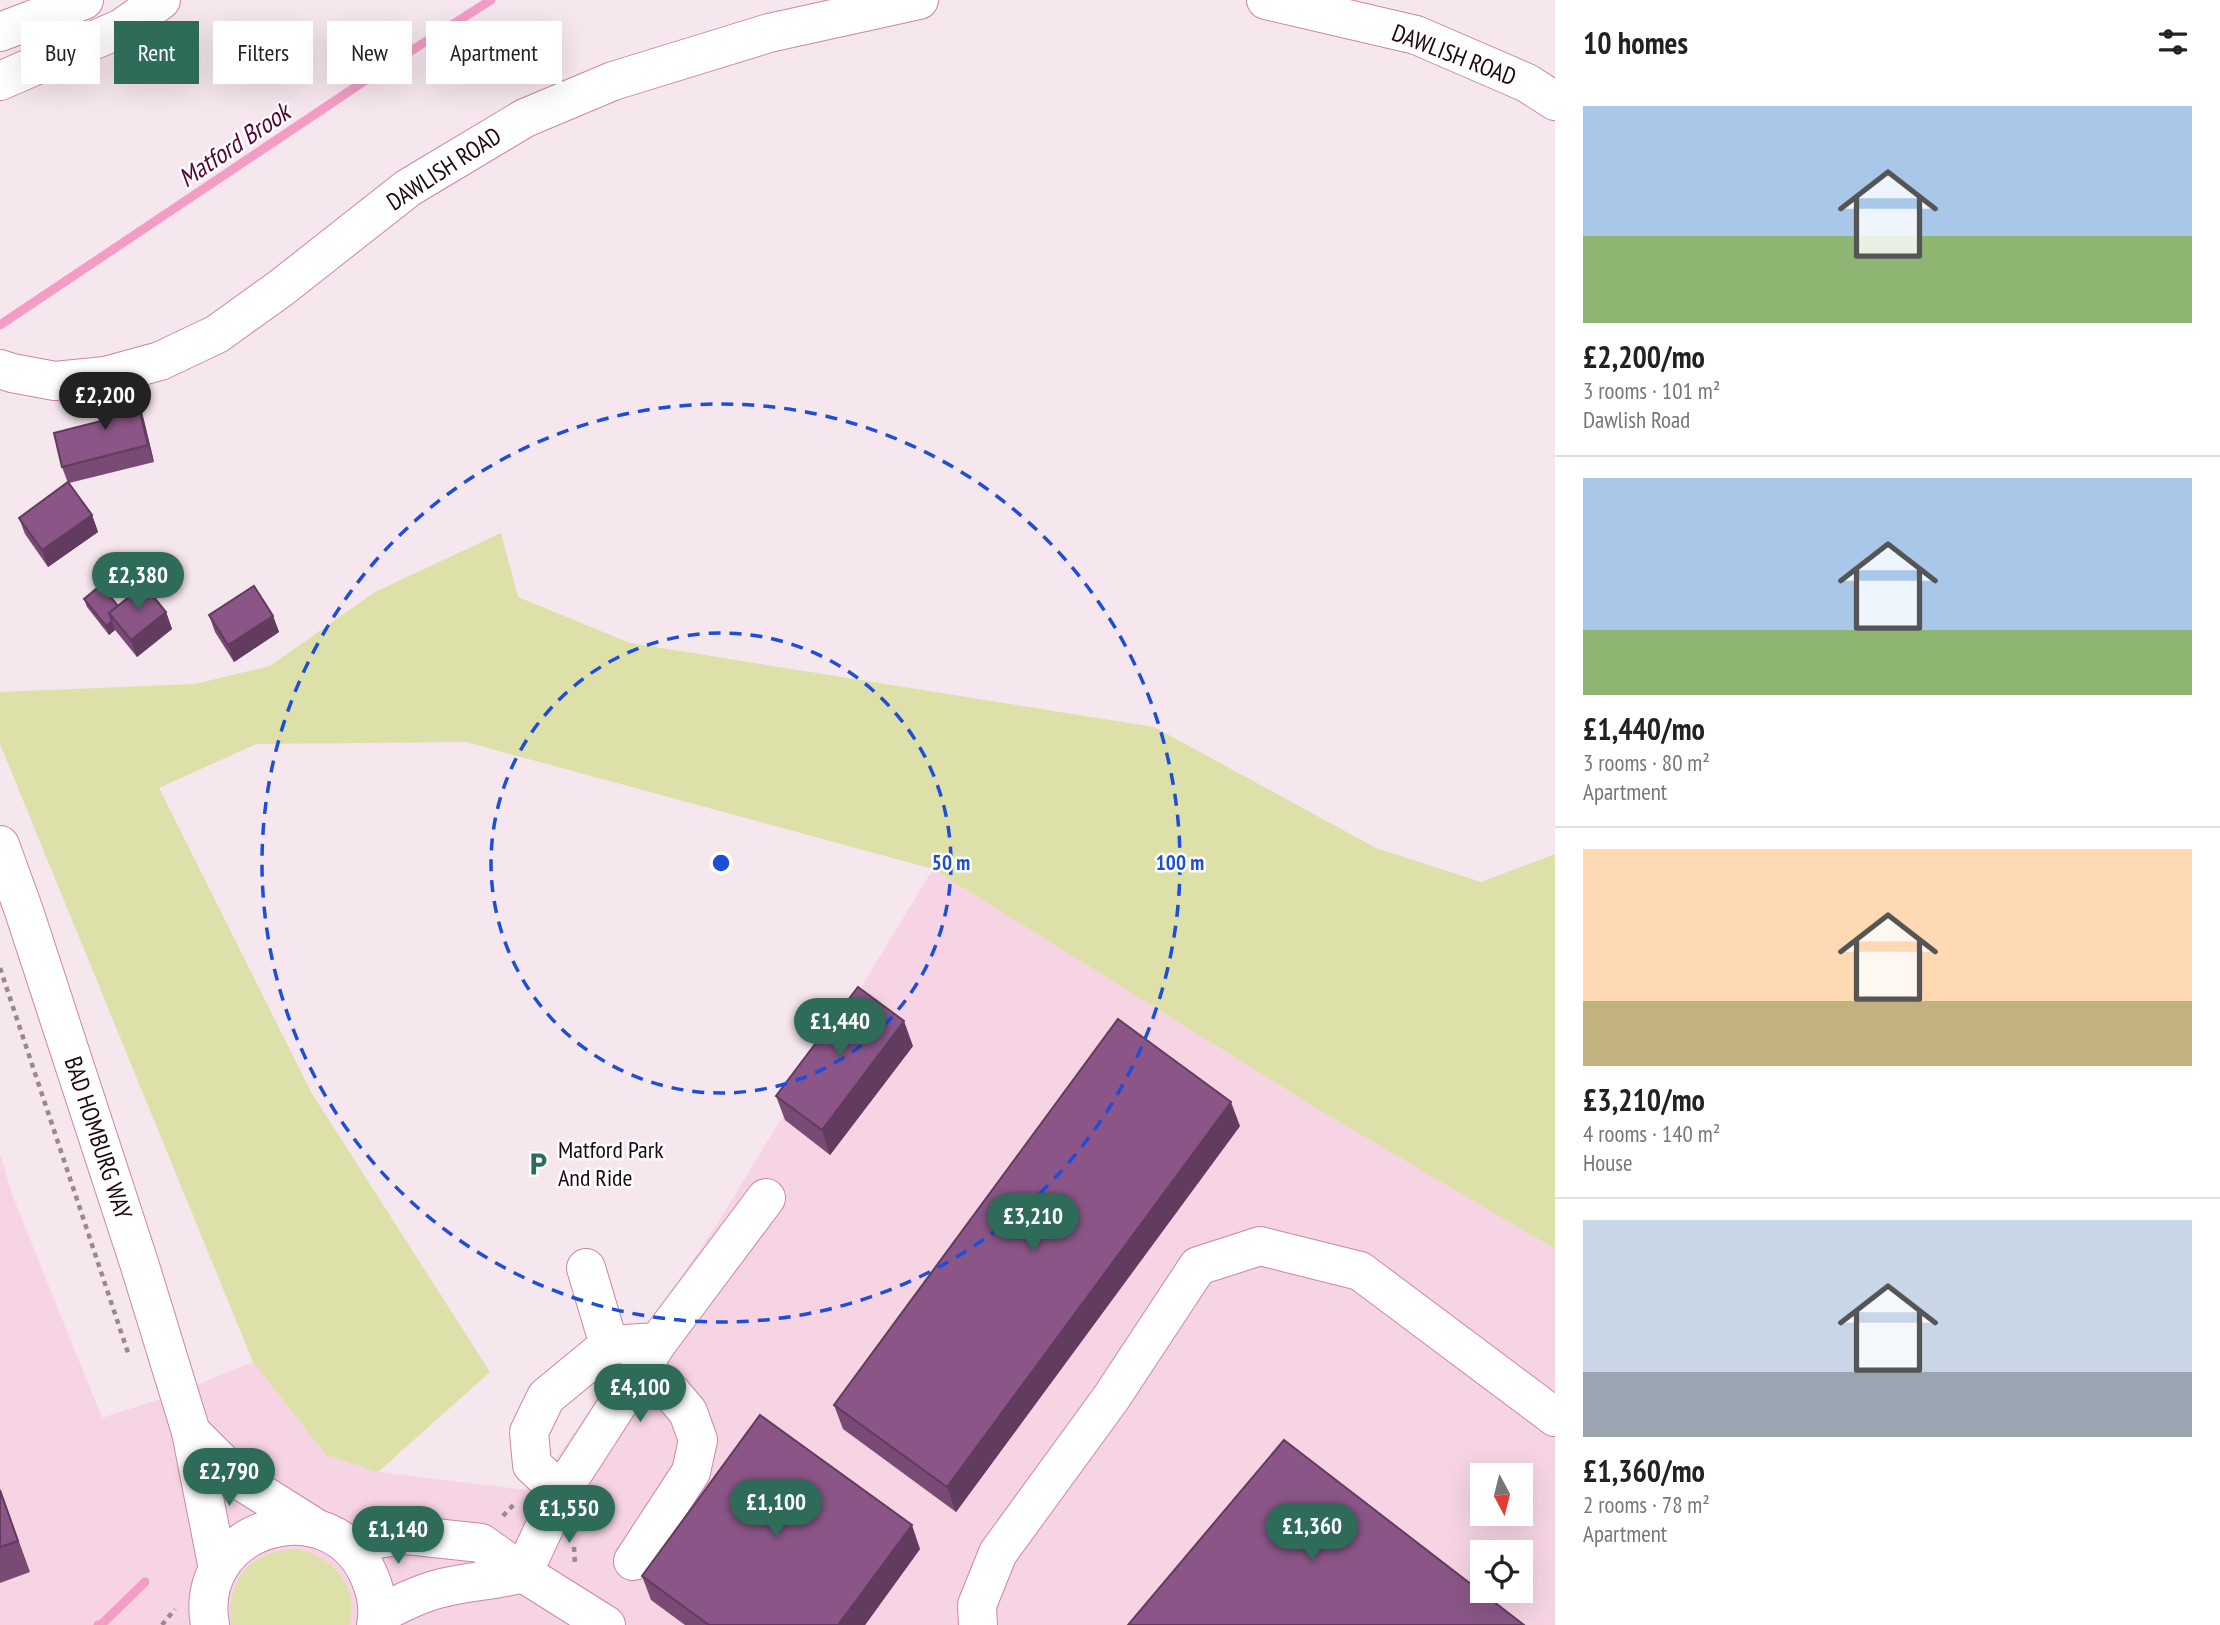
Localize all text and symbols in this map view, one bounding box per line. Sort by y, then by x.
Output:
street label: DAWLISH ROAD [1388,17,1521,92]
chip: Buy [21,21,100,84]
chip: Rent [114,21,199,84]
chip: Filters [213,21,313,84]
chip: New [327,21,412,84]
chip: Apartment [426,21,562,84]
text: 10 homes [1583,23,1688,62]
icon: filters [2154,23,2192,61]
water label: Matford Brook [172,94,298,194]
street label: DAWLISH ROAD [381,120,507,217]
icon: home [1825,151,1951,277]
text: £2,200/mo [1583,337,1705,376]
pin: £2,200 [48,372,162,432]
text: 3 rooms · 101 m² [1583,376,1720,405]
text: £2,200 [75,380,135,409]
text: Dawlish Road [1583,405,1690,434]
icon: home [1825,523,1951,649]
pin: £2,380 [81,552,195,612]
text: £2,380 [108,560,168,589]
text: £1,440/mo [1583,709,1705,748]
text: 3 rooms · 80 m² [1583,748,1710,777]
text: Apartment [1583,777,1667,806]
text: 50 m [932,849,970,876]
text: 100 m [1156,849,1204,876]
centre of rings [709,851,733,875]
icon: home [1825,894,1951,1020]
pin: £1,440 [783,998,897,1058]
text: £1,440 [810,1006,870,1035]
street label: BAD HOMBURG WAY [58,1053,139,1223]
text: £3,210/mo [1583,1080,1705,1119]
text: 4 rooms · 140 m² [1583,1119,1720,1148]
place label: Matford Park And Ride [558,1134,664,1193]
text: House [1583,1148,1633,1177]
parking icon: Matford Park And Ride [524,1150,552,1178]
pin: £3,210 [976,1194,1090,1253]
text: £3,210 [1003,1201,1063,1230]
icon: home [1825,1265,1951,1391]
pin: £4,100 [583,1364,697,1424]
text: £4,100 [610,1372,670,1401]
pin: £2,790 [172,1448,286,1508]
text: £1,360/mo [1583,1451,1705,1490]
text: £2,790 [199,1456,259,1485]
north arrow [1470,1463,1533,1526]
map controls [1470,1463,1533,1603]
pin: £1,100 [719,1480,833,1539]
pin: £1,550 [512,1486,626,1545]
text: £1,100 [746,1487,806,1516]
text: 2 rooms · 78 m² [1583,1490,1710,1519]
text: £1,550 [539,1493,599,1522]
pin: £1,360 [1255,1504,1369,1563]
pin: £1,140 [341,1506,455,1566]
text: £1,360 [1282,1511,1342,1540]
text: £1,140 [368,1514,428,1543]
text: Apartment [1583,1519,1667,1548]
button: locate [1470,1540,1533,1603]

